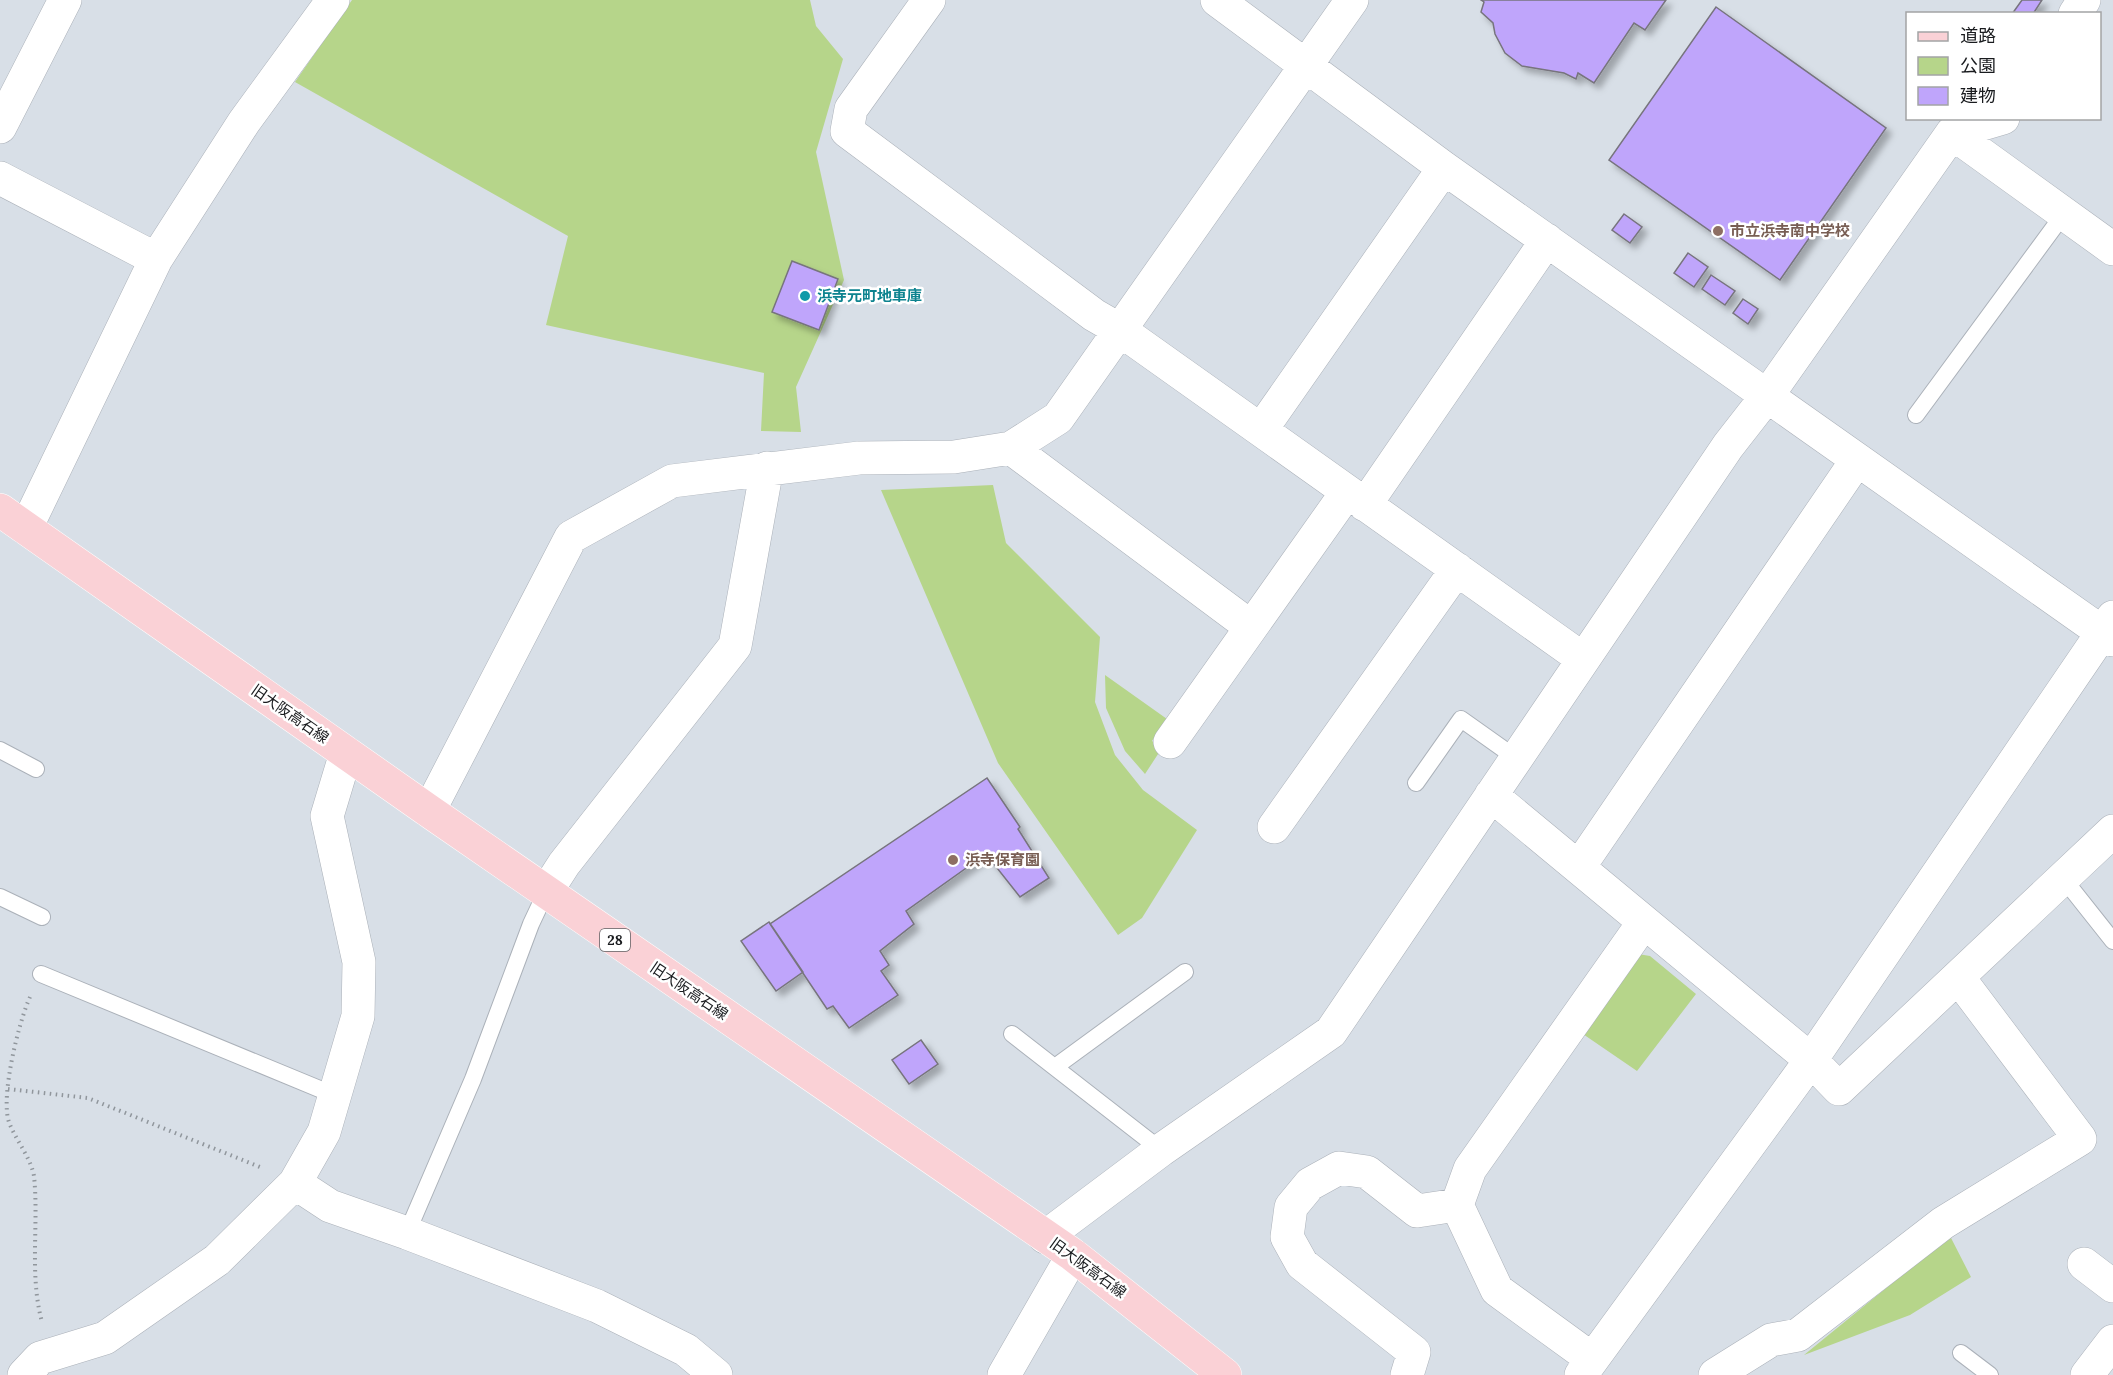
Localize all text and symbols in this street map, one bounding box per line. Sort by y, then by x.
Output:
legend [1906,12,2101,120]
text: 道路 [1960,24,1996,47]
text: 公園 [1960,54,1996,77]
text: 建物 [1960,84,1996,107]
place label: 市立浜寺南中学校 [1730,221,1850,240]
marker: 市立浜寺南中学校 [1711,224,1725,238]
place label: 浜寺元町地車庫 [817,286,922,305]
marker: 浜寺元町地車庫 [798,289,812,303]
street label: 旧大阪高石線 [248,680,333,747]
place label: 浜寺保育園 [965,850,1040,869]
marker: 浜寺保育園 [946,853,960,867]
road number: 28 [600,929,630,951]
street label: 旧大阪高石線 [647,958,732,1024]
street label: 旧大阪高石線 [1046,1233,1130,1302]

